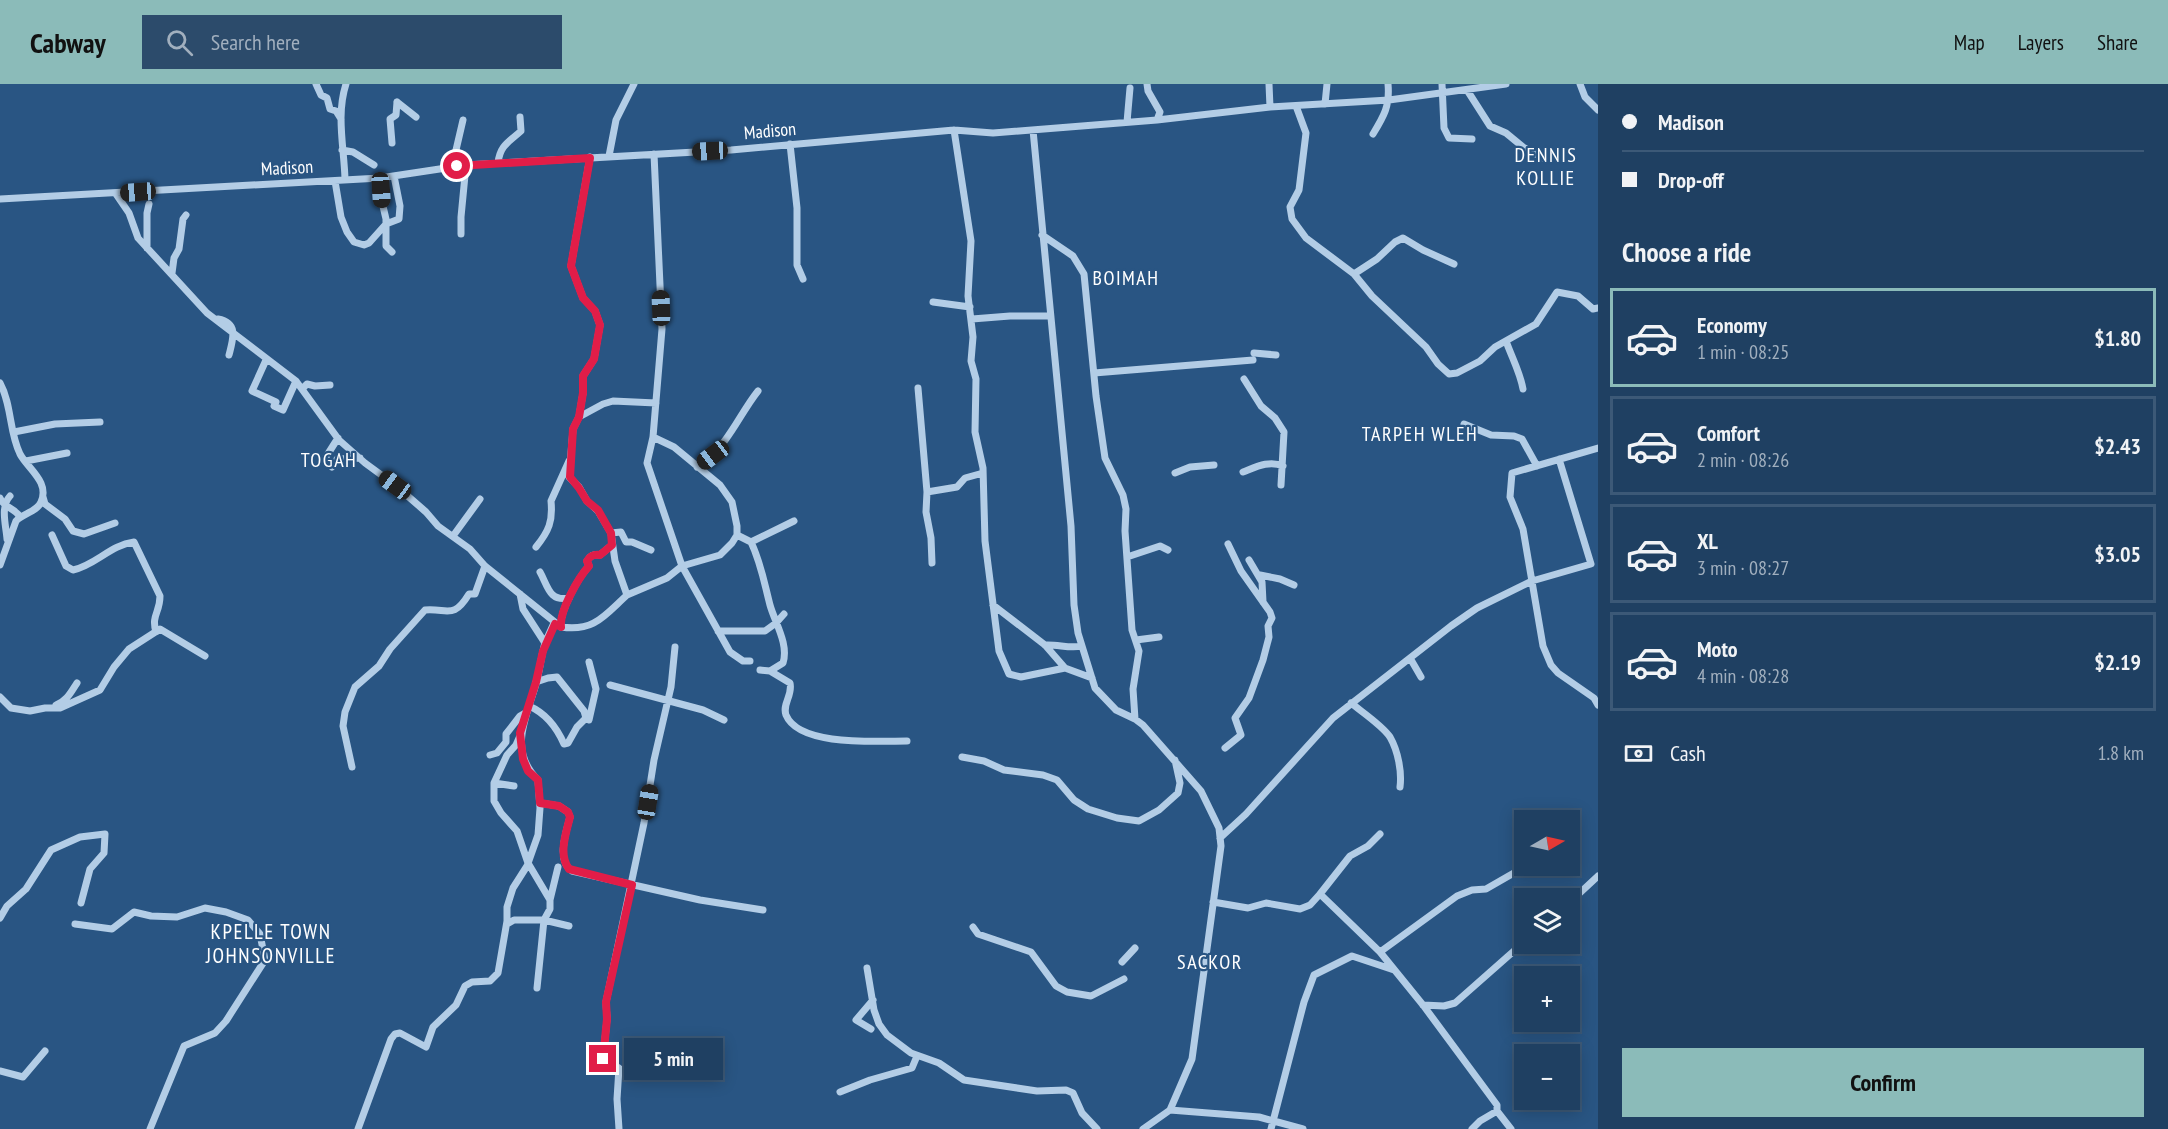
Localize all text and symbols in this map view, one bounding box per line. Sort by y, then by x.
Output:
search box [142,15,562,69]
text: Cabway [30,24,106,61]
icon: search [163,26,196,59]
text: Search here [211,28,300,56]
text: Map [1954,29,1985,56]
text: Layers [2018,29,2064,56]
text: Share [2097,29,2138,56]
text: Madison [1658,108,1724,136]
street label: Madison [743,117,797,144]
car [692,141,728,161]
district label: DENNIS KOLLIE [1515,142,1577,191]
route start [443,152,470,179]
street label: Madison [260,155,314,180]
text: Drop-off [1658,166,1724,194]
car [371,171,391,209]
car [119,182,157,202]
text: Choose a ride [1622,235,1751,269]
district label: BOIMAH [1093,265,1159,291]
car [651,290,671,326]
icon: car [1625,311,1679,365]
text: Economy [1697,311,1767,339]
text: $1.80 [2094,324,2141,352]
text: 1 min · 08:25 [1697,339,1789,365]
icon: car [1625,419,1679,473]
text: Comfort [1697,419,1760,447]
district label: TARPEH WLEH [1362,421,1478,447]
text: $2.43 [2094,432,2141,460]
car [693,437,733,473]
district label: TOGAH [301,447,357,473]
text: 2 min · 08:26 [1697,447,1789,473]
car [375,467,415,503]
icon: car [1625,527,1679,581]
text: XL [1697,527,1718,555]
text: $3.05 [2094,540,2141,568]
text: 3 min · 08:27 [1697,555,1789,581]
icon: car [1625,635,1679,689]
text: Moto [1697,635,1738,663]
text: $2.19 [2094,648,2141,676]
text: 4 min · 08:28 [1697,663,1789,689]
icon: cash [1622,737,1655,770]
text: Cash [1670,739,1706,767]
text: 1.8 km [2097,740,2144,766]
car [636,783,660,821]
north arrow [1514,810,1580,876]
map controls [1514,810,1580,1110]
button: layers [1514,888,1580,954]
district label: KPELLE TOWN JOHNSONVILLE [205,918,336,969]
district label: SACKOR [1177,949,1243,975]
button: + [1514,966,1580,1032]
callout: 5 min [624,1038,723,1080]
button: − [1514,1044,1580,1110]
route end [589,1045,616,1072]
text: 5 min [653,1046,694,1072]
button: Confirm [1622,1048,2144,1117]

